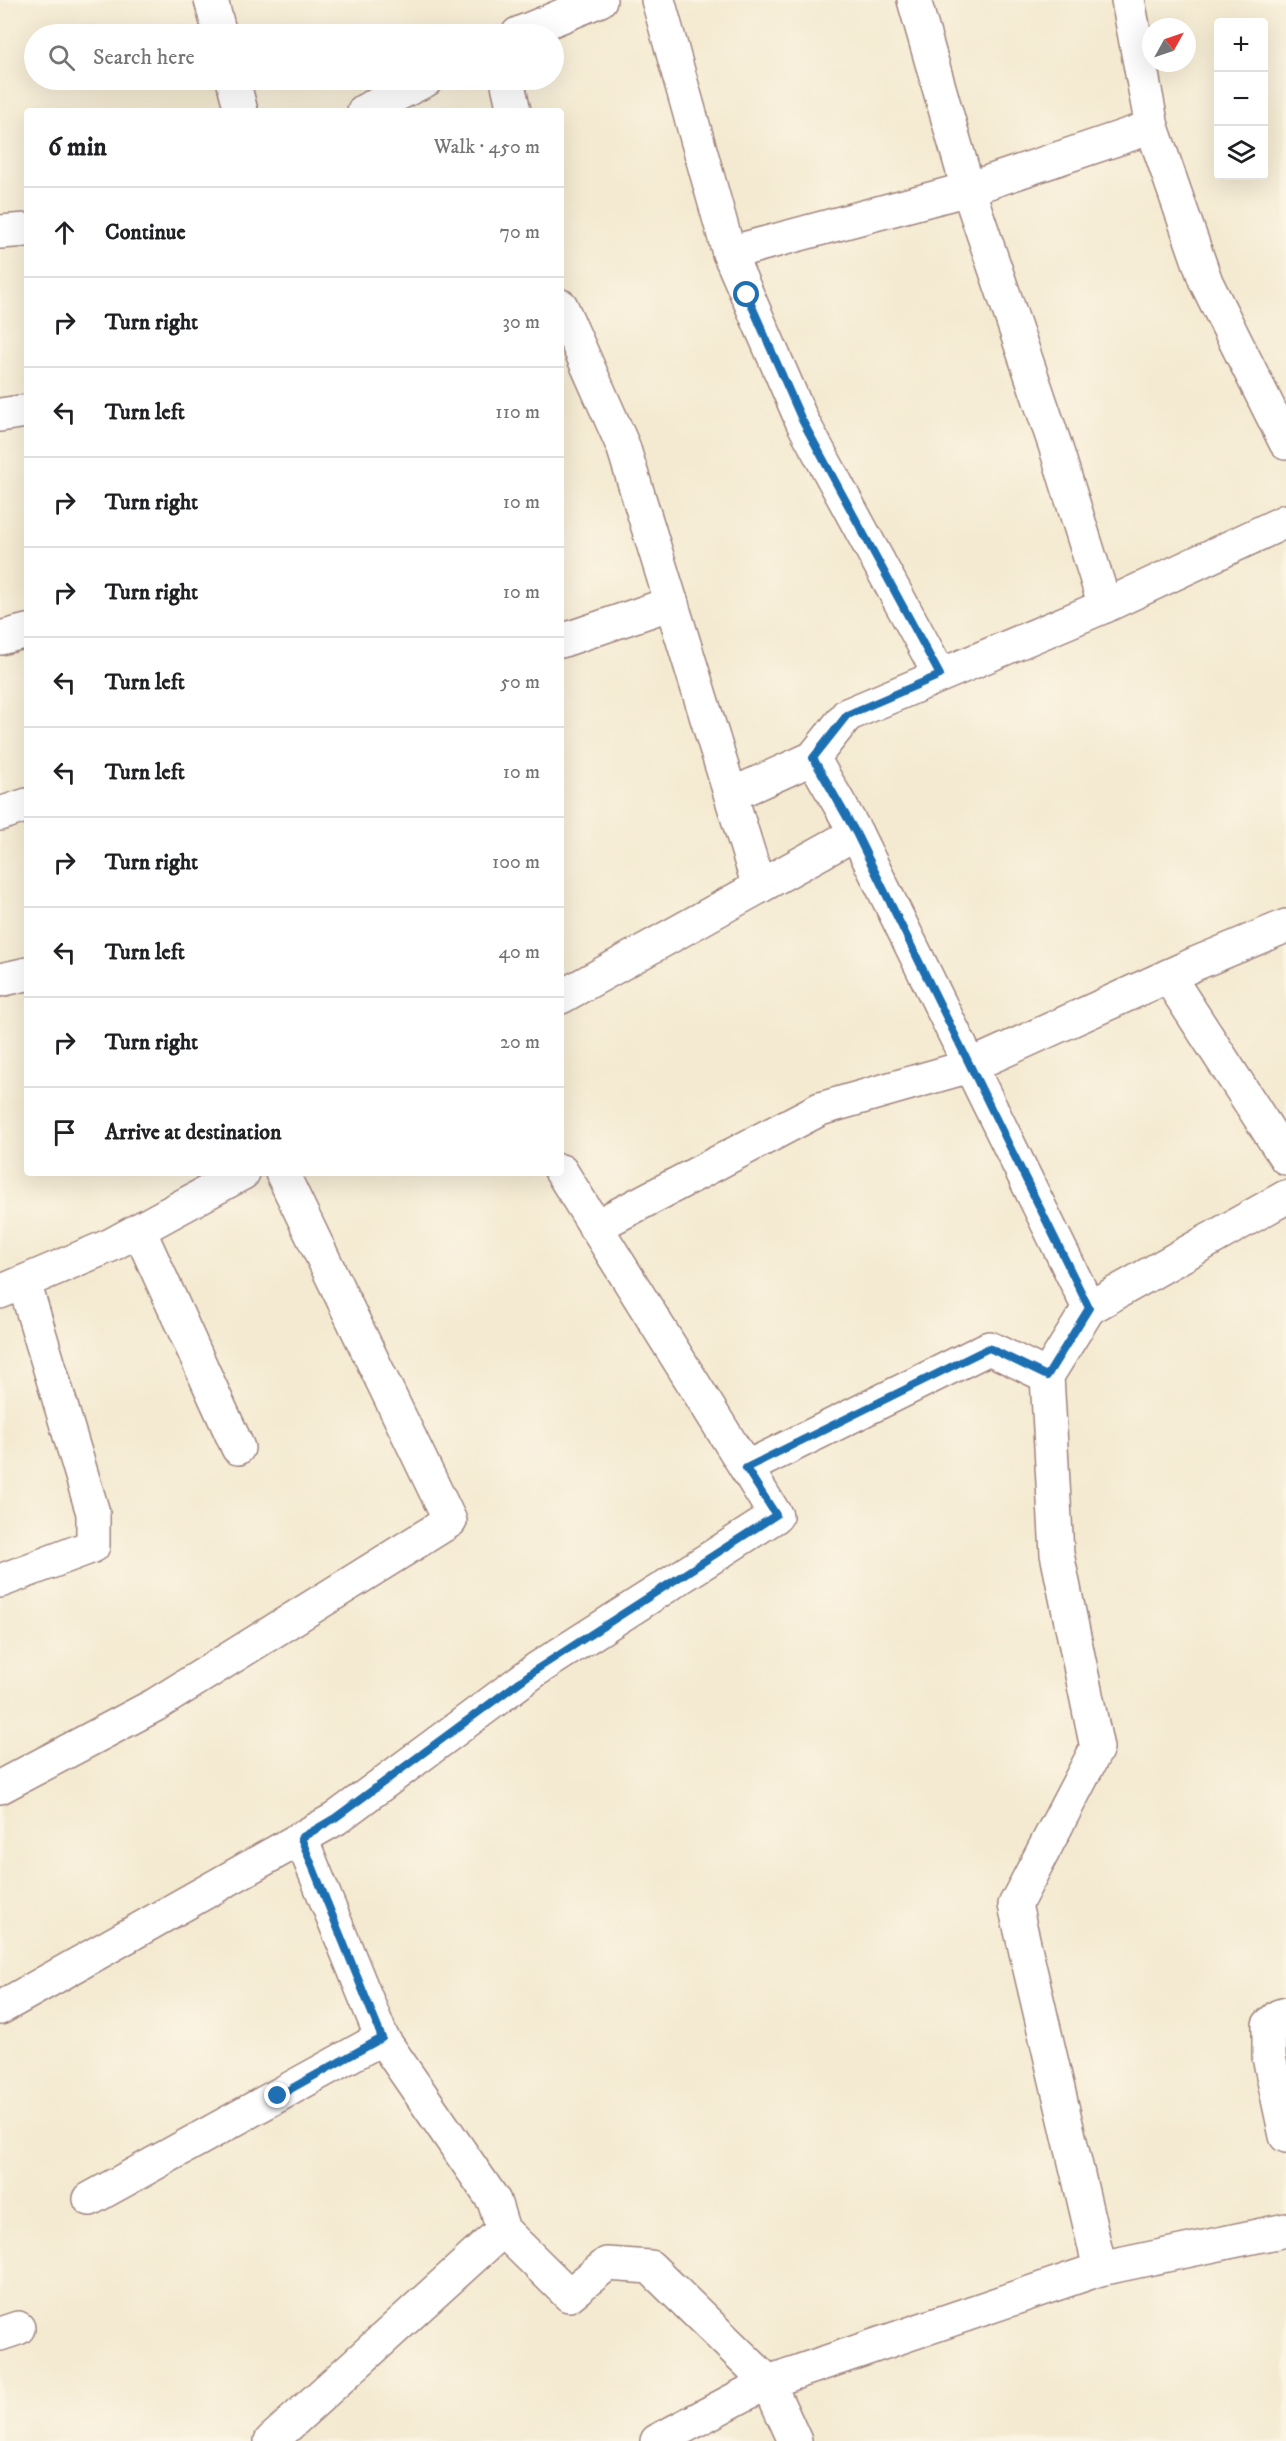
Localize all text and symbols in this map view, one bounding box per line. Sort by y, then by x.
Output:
north arrow [1142,18,1196,72]
map controls [1214,18,1268,180]
button: + [1214,18,1268,72]
search box [24,24,564,90]
icon: search [45,41,78,74]
text: Search here [93,44,195,71]
button: − [1214,72,1268,126]
button: layers [1214,126,1268,180]
text: 6 min [48,131,107,164]
text: Walk · 450 m [434,135,540,160]
icon: ahead [48,216,81,249]
text: Continue [105,219,186,246]
text: 70 m [499,220,540,245]
route start [733,281,759,307]
icon: right [48,306,81,339]
text: Turn right [105,309,198,336]
text: 30 m [502,310,540,335]
icon: left [48,396,81,429]
text: Turn left [105,399,185,426]
text: 110 m [495,400,540,425]
icon: right [48,486,81,519]
text: Turn right [105,489,198,516]
text: 10 m [503,490,540,515]
icon: right [48,576,81,609]
text: Turn right [105,579,198,606]
text: 10 m [503,580,540,605]
icon: left [48,666,81,699]
text: Turn left [105,669,185,696]
text: 50 m [500,670,540,695]
icon: left [48,756,81,789]
text: Turn left [105,759,185,786]
text: 10 m [503,760,540,785]
icon: right [48,846,81,879]
text: Turn right [105,849,198,876]
text: 100 m [492,850,540,875]
icon: left [48,936,81,969]
text: Turn left [105,939,185,966]
text: 40 m [498,940,540,965]
icon: right [48,1026,81,1059]
text: Turn right [105,1029,198,1056]
text: 20 m [500,1030,540,1055]
icon: arrive [48,1116,81,1149]
text: Arrive at destination [105,1119,282,1146]
route end [264,2082,290,2108]

